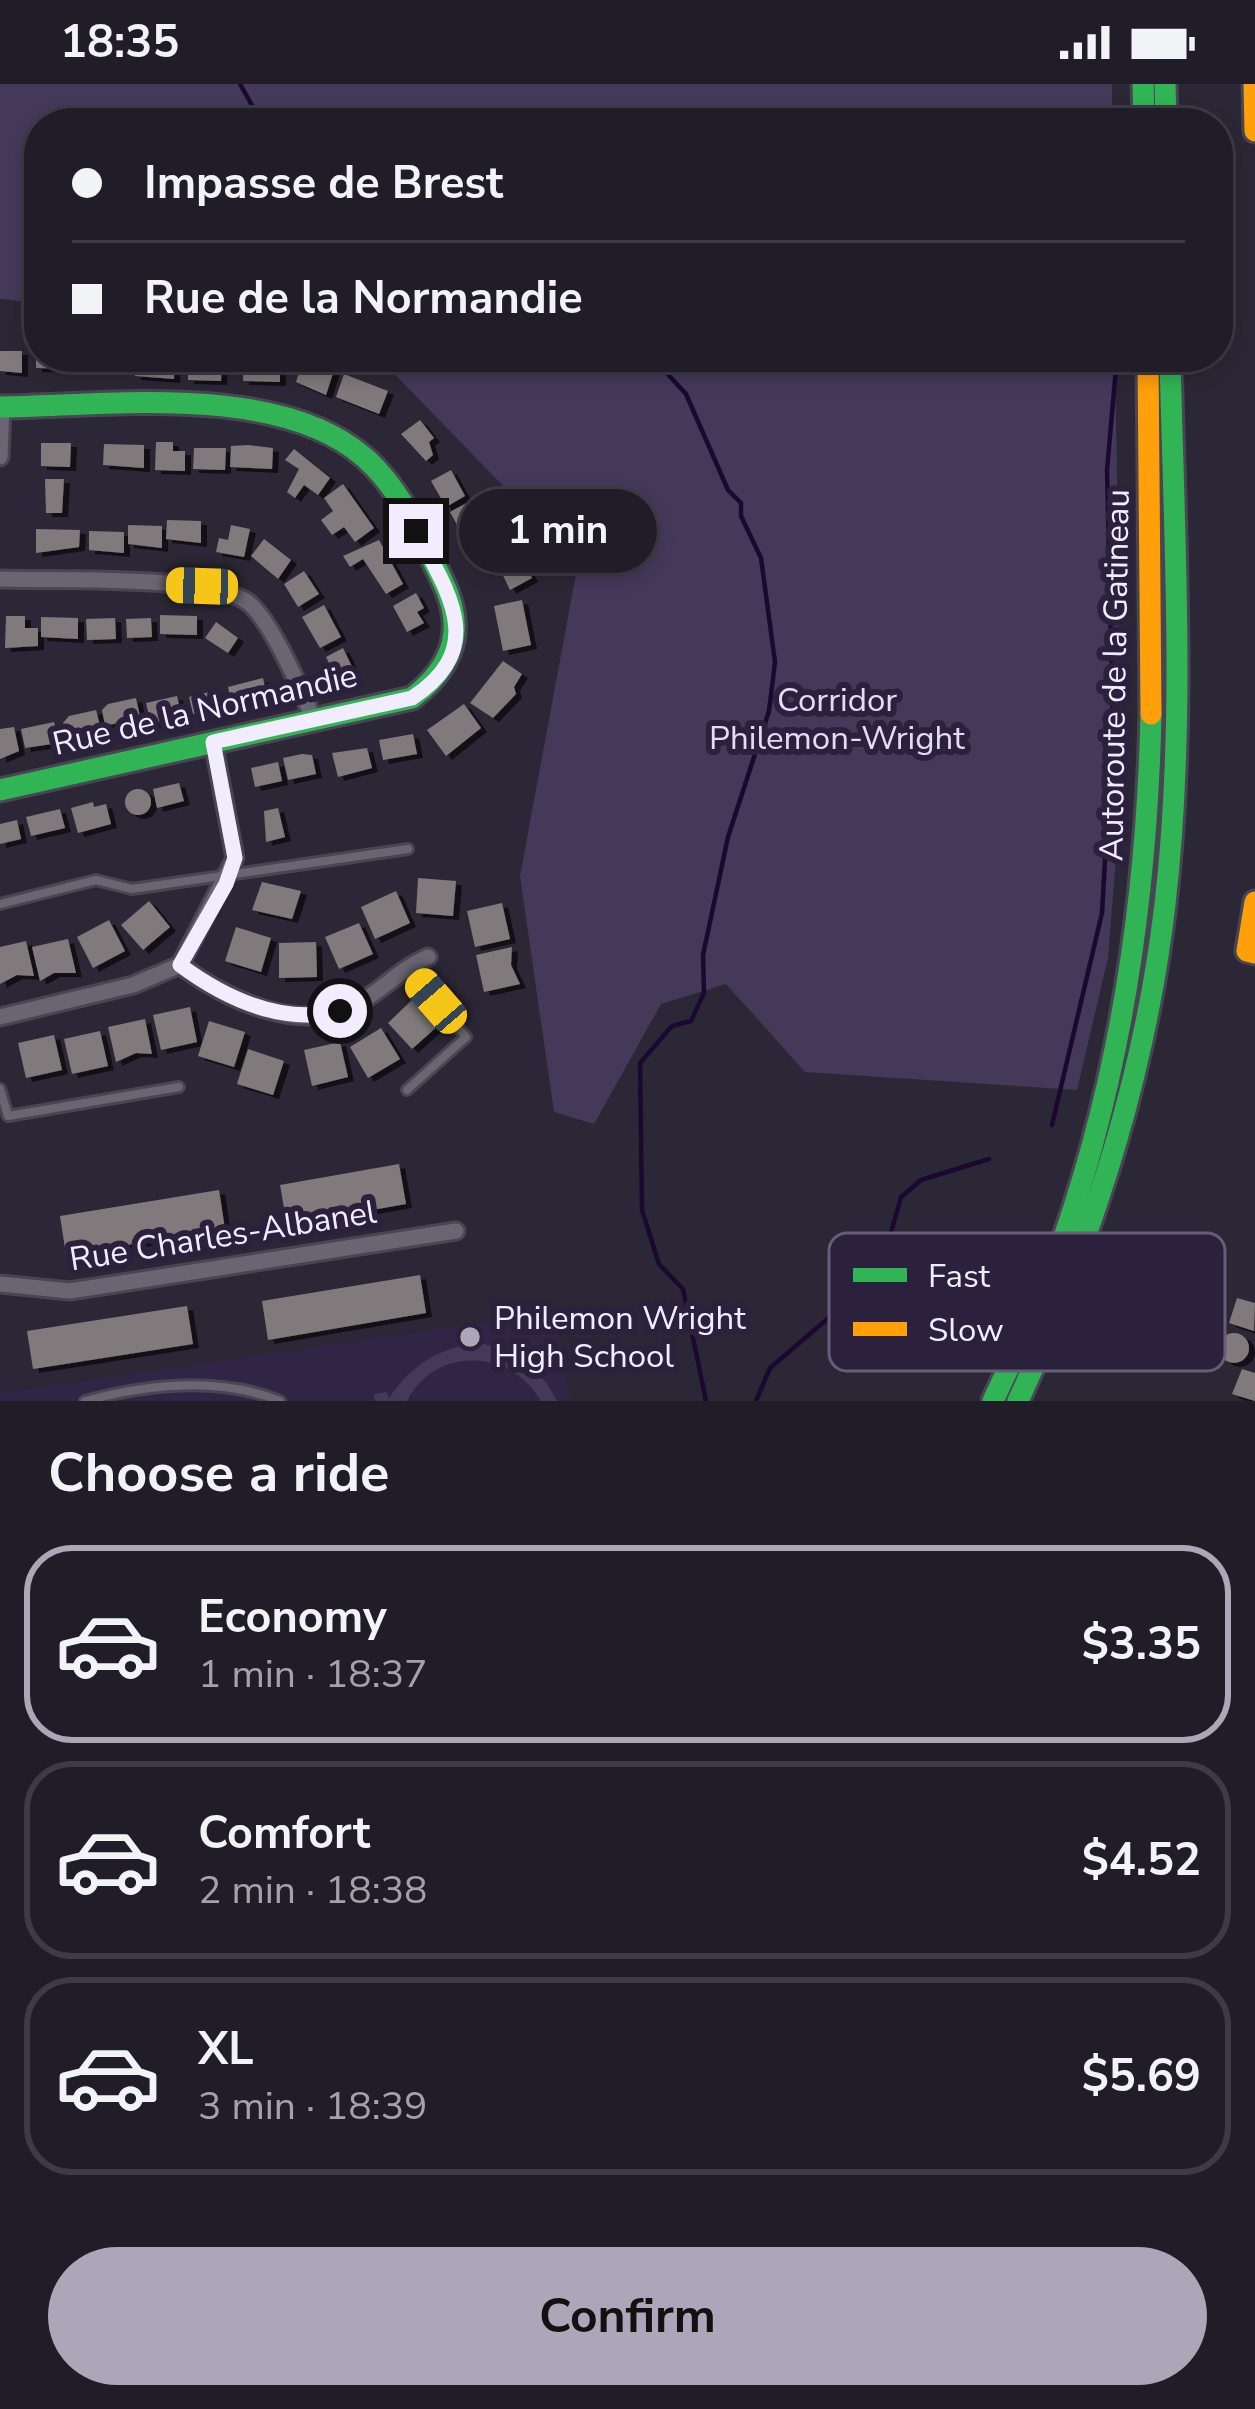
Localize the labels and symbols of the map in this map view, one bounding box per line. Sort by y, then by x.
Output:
callout: 1 min [458,489,656,573]
street label: Autoroute de la Gatineau [1089,489,1141,861]
route end [389,504,443,558]
car [165,567,239,605]
street label: Rue de la Normandie [48,653,362,767]
park label: Corridor Philemon-Wright [709,678,965,761]
car [399,962,473,1040]
route start [313,984,367,1038]
street label: Rue Charles-Albanel [66,1190,380,1282]
legend [829,1233,1225,1371]
text: Fast [928,1254,991,1299]
place label: Philemon Wright High School [494,1296,746,1379]
text: Slow [928,1308,1004,1353]
marker: Philemon Wright High School [457,1324,483,1350]

